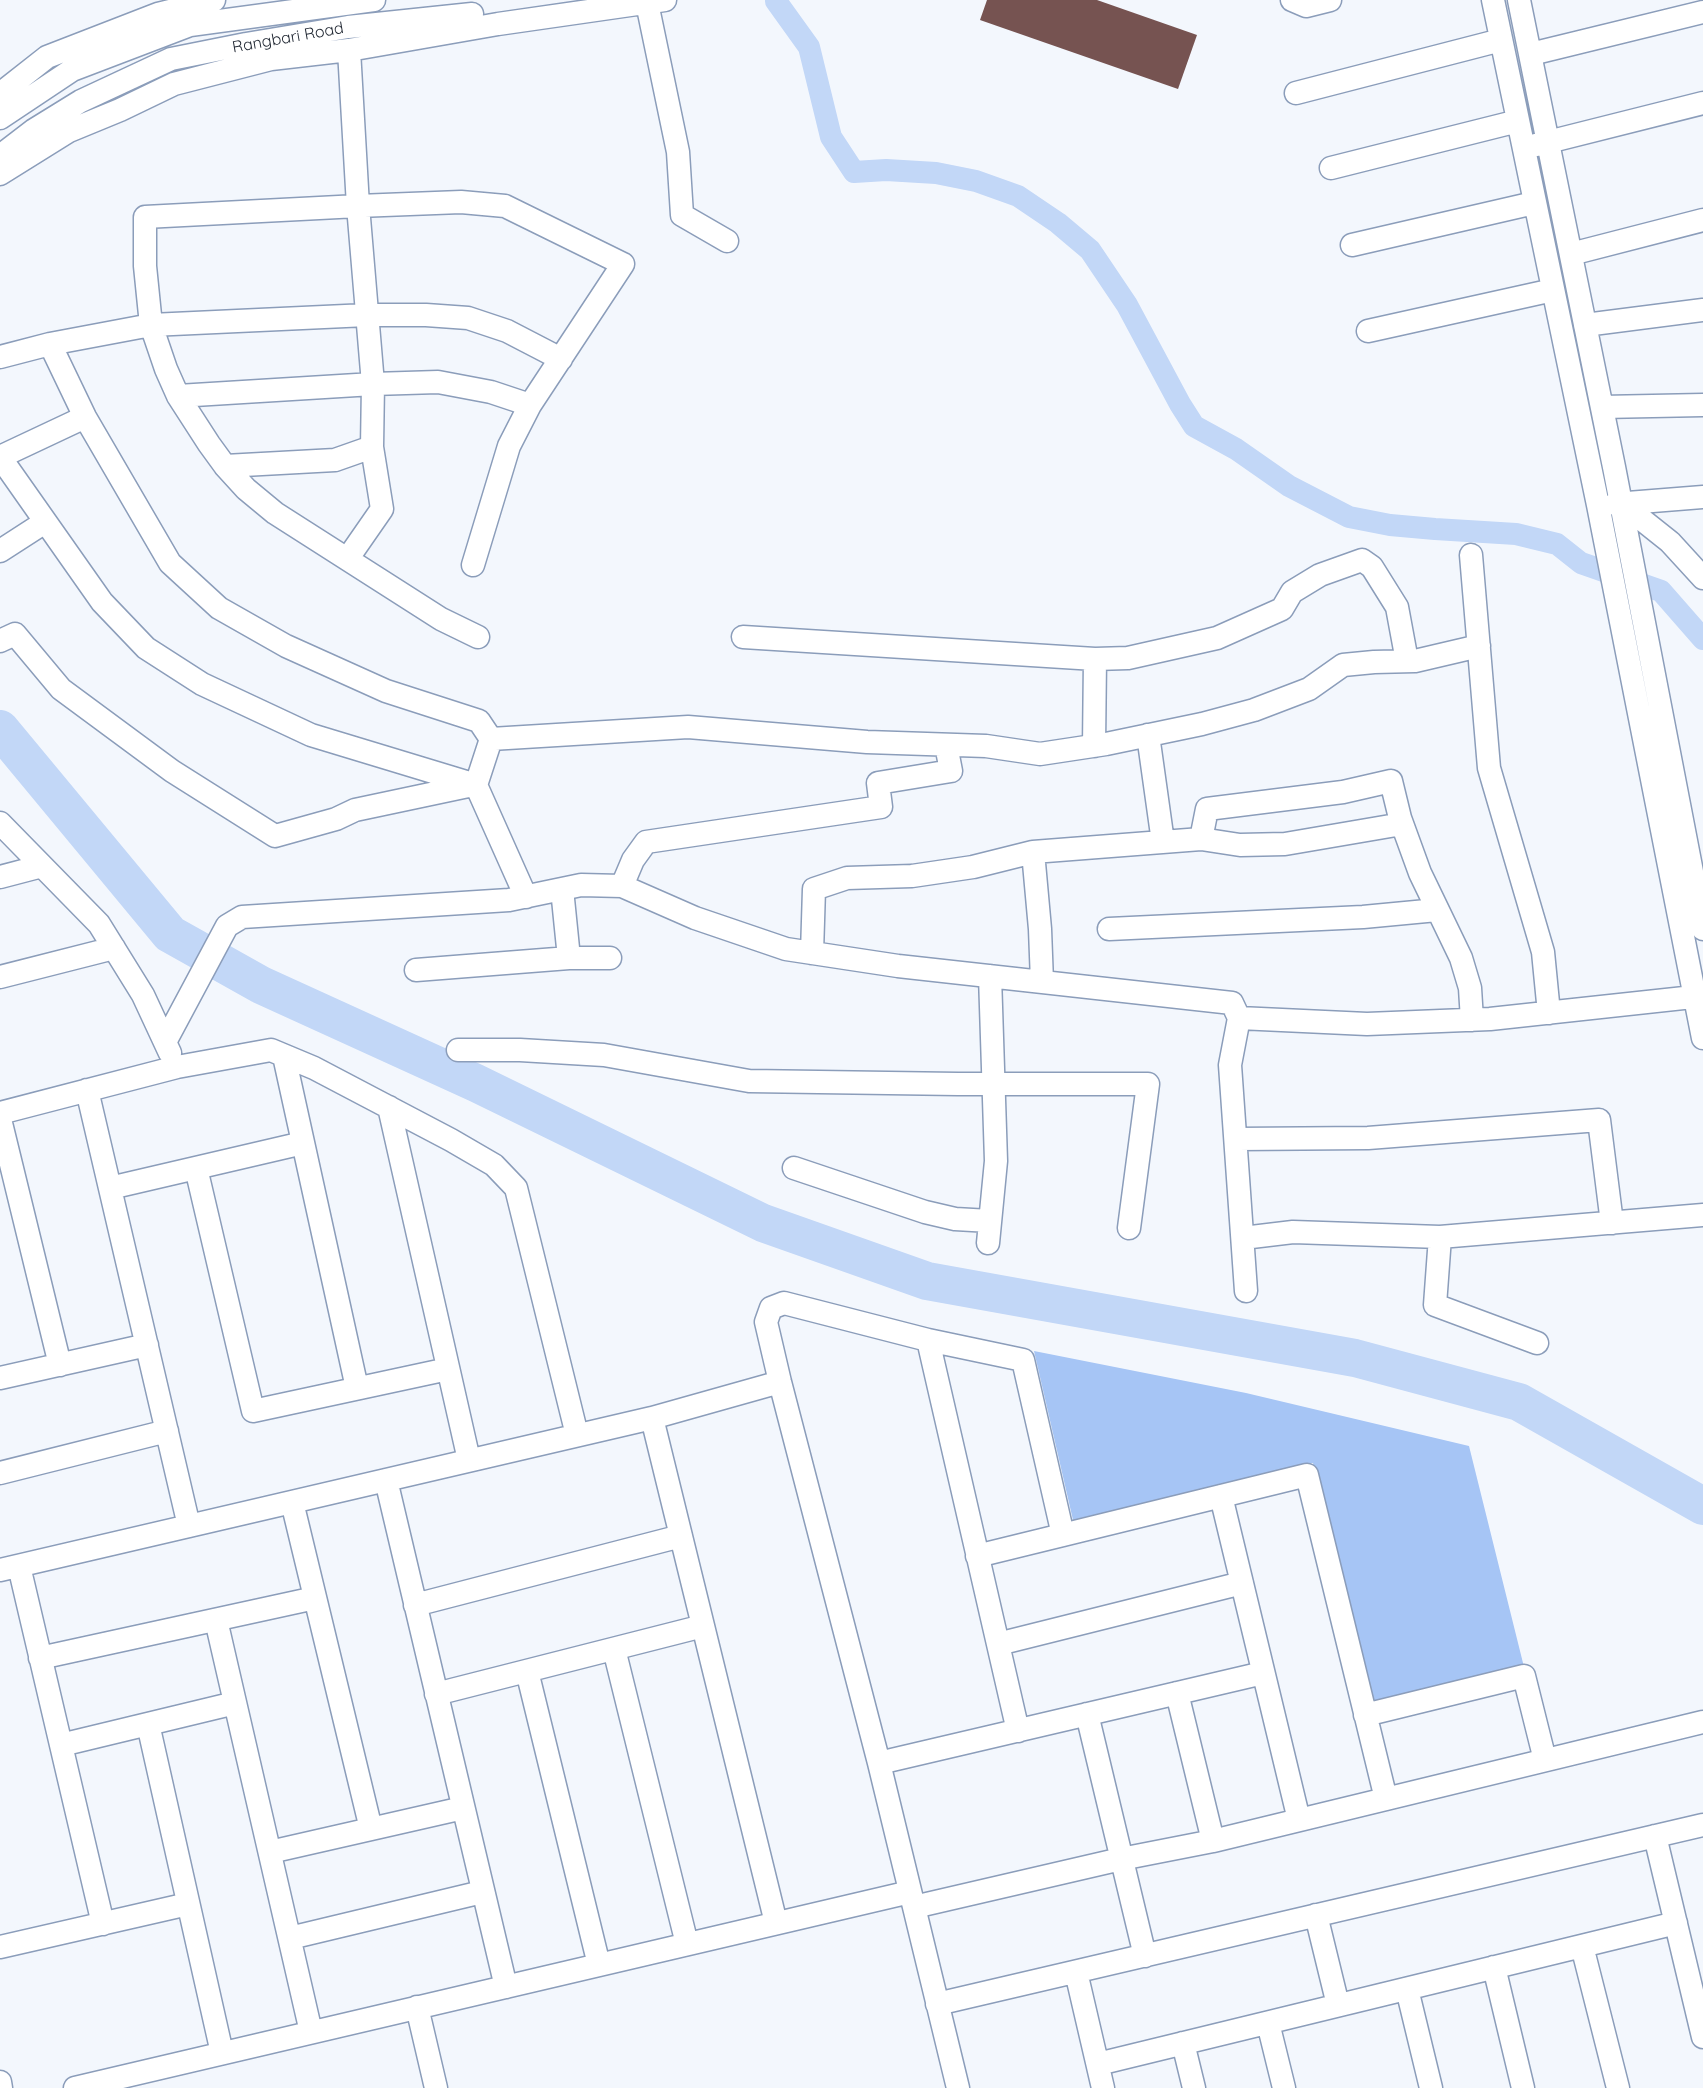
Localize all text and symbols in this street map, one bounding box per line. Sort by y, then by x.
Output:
street label: Rangbari Road [231,19,345,57]

